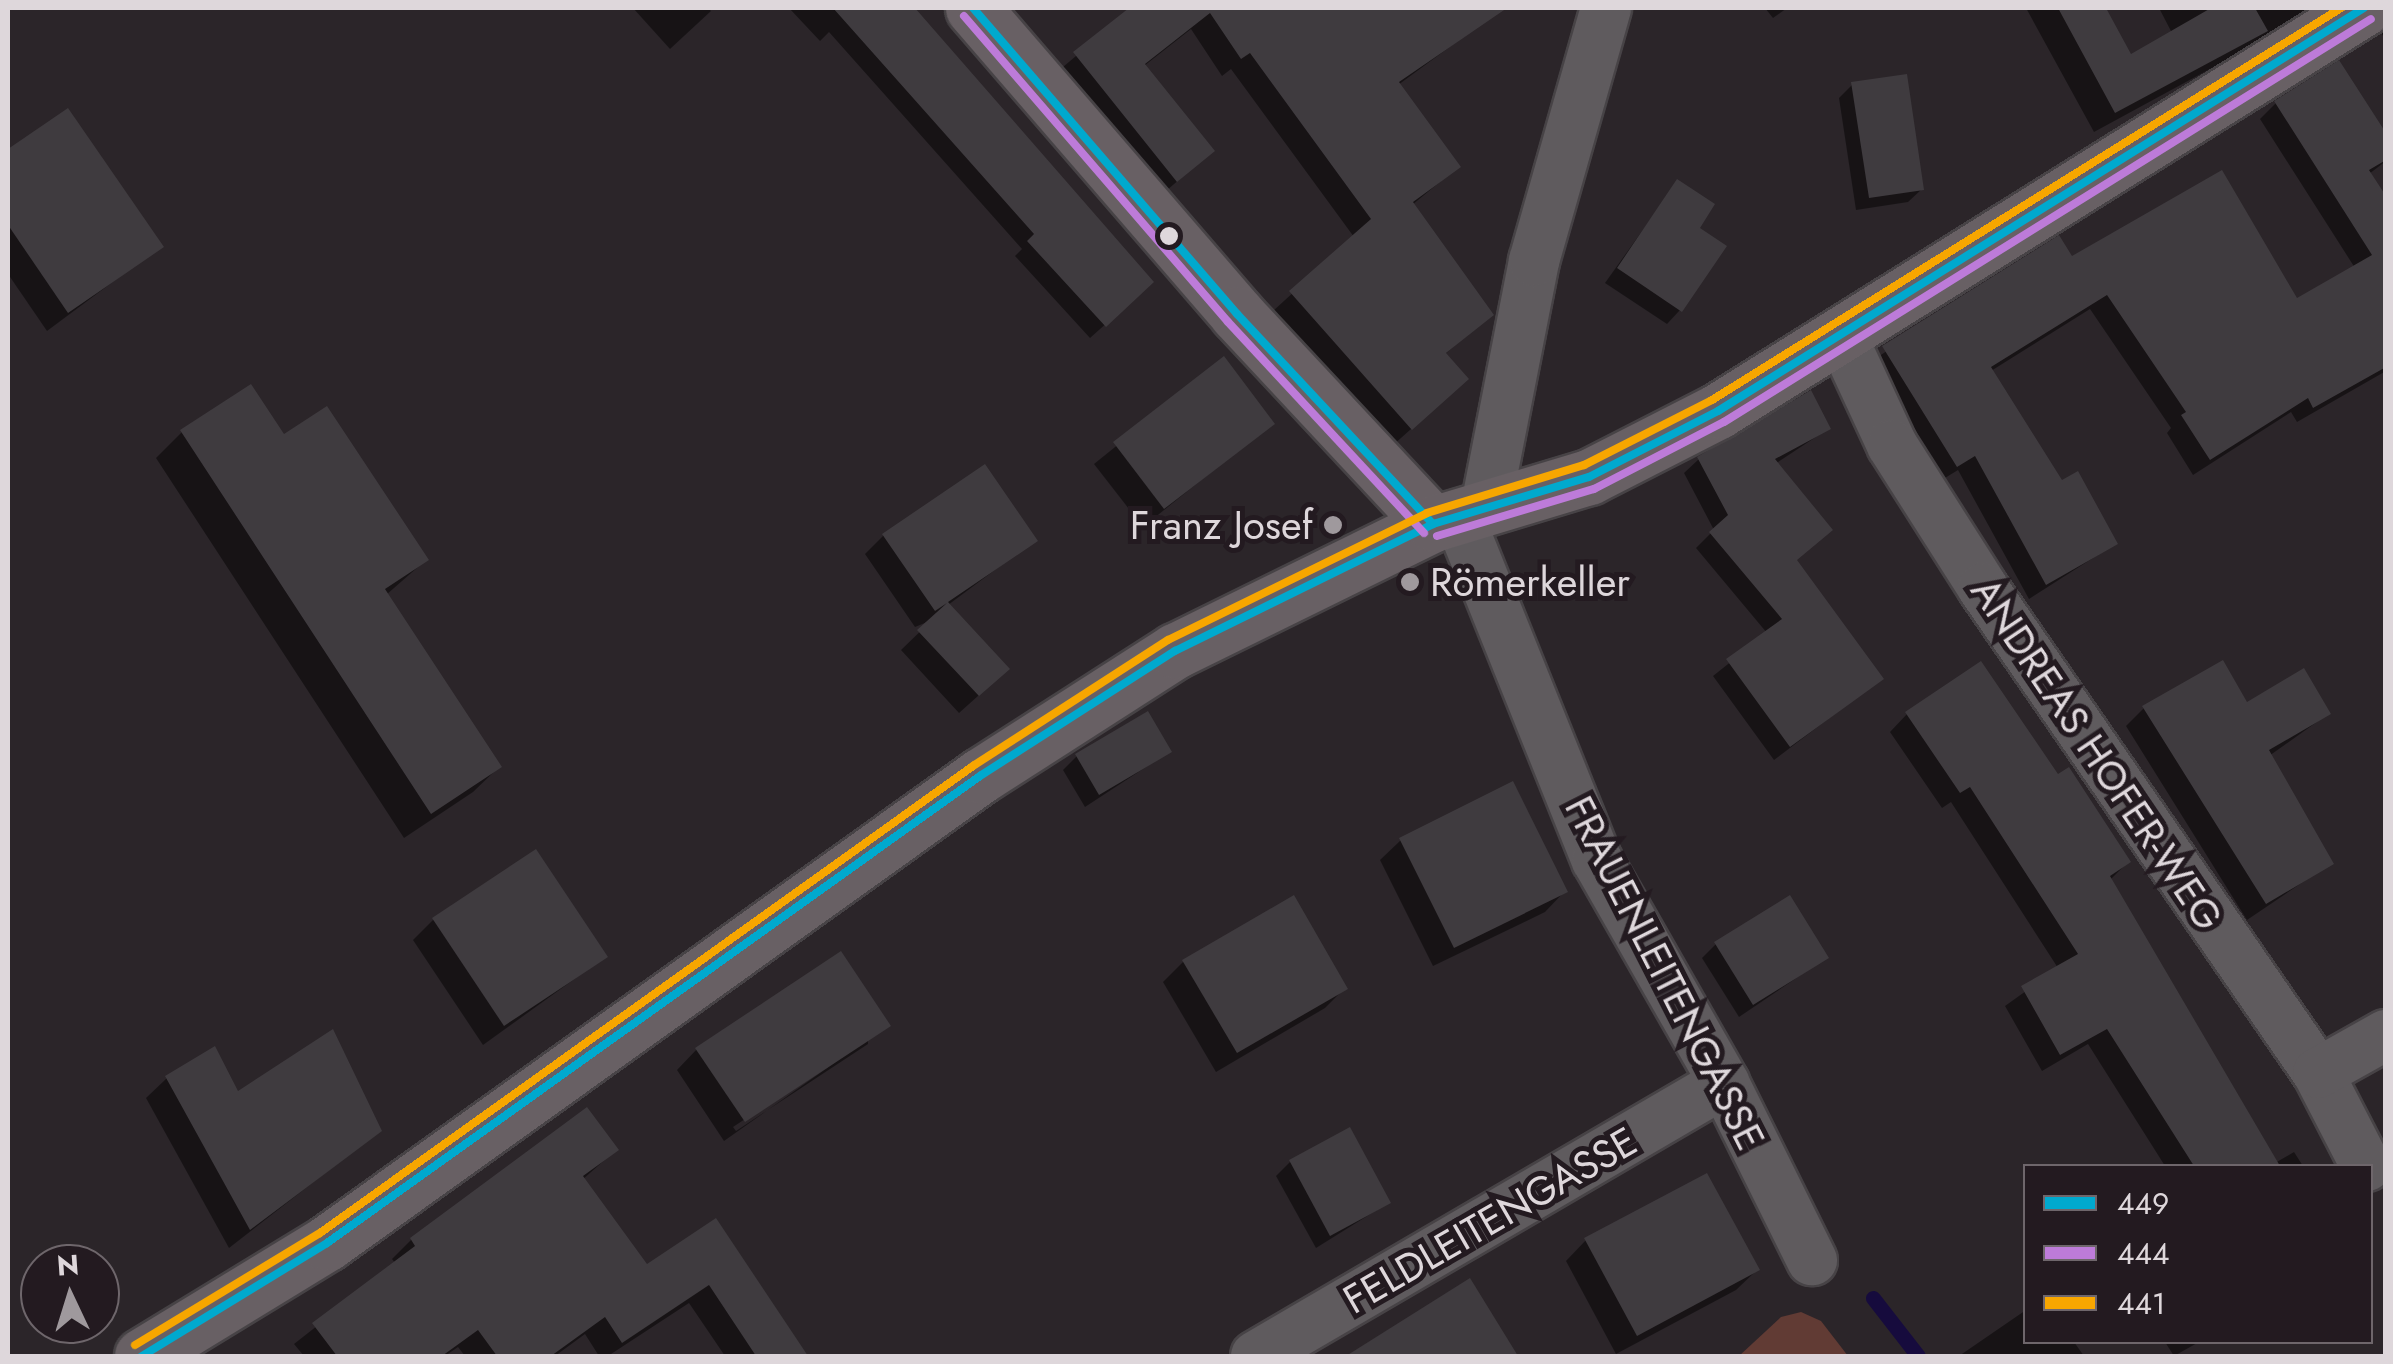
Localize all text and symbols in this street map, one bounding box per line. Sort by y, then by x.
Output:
unlabelled marker [1159,226,1179,246]
place label: Franz Josef [1130,501,1313,549]
marker: Franz Josef [1322,514,1344,536]
place label: Römerkeller [1430,558,1630,606]
street label: ANDREAS HOFER-WEG [1961,569,2233,939]
marker: Römerkeller [1399,571,1421,593]
street label: FRAUENLEITENGASSE [1555,788,1775,1158]
street label: FELDLEITENGASSE [1335,1117,1645,1323]
legend [2023,1164,2373,1344]
text: 449 [2117,1182,2169,1225]
text: 444 [2117,1232,2169,1275]
north arrow [20,1244,120,1344]
text: N [55,1244,81,1287]
text: 441 [2117,1282,2165,1325]

